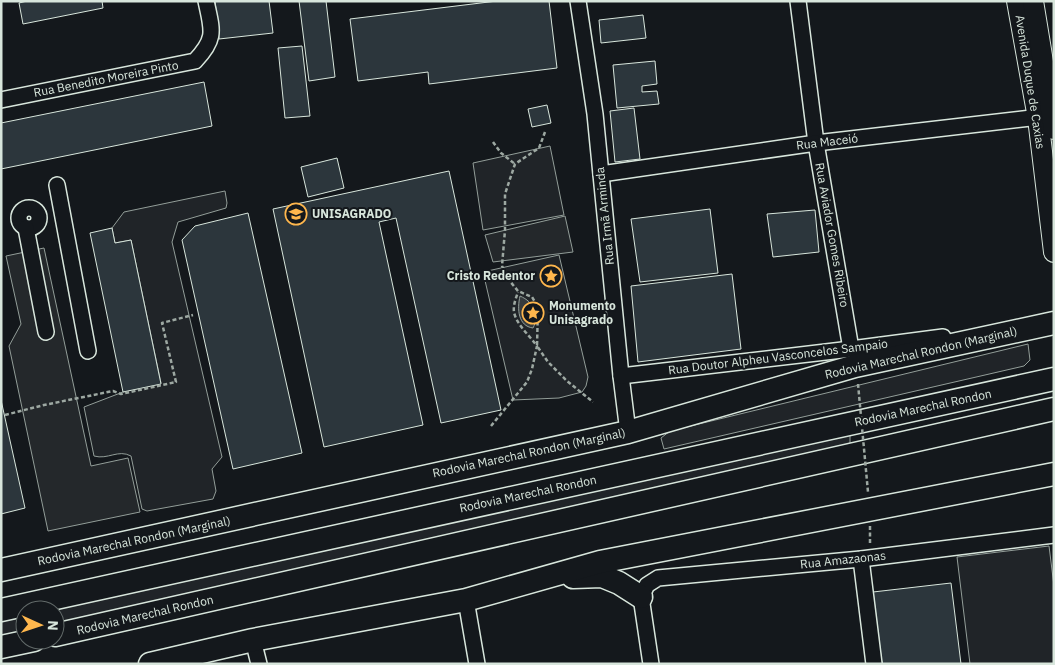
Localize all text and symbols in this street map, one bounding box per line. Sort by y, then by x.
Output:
street label: Avenida Duque de Caxias [1012,14,1049,150]
street label: Rua Benedito Moreira Pinto [32,57,180,100]
street label: Rua Maceió [795,130,859,153]
street label: Rua Aviador Gomes Ribeiro [812,161,853,309]
street label: Rua Irmã Arminda [592,166,617,266]
school or university icon: UNISAGRADO [284,202,308,226]
place label: UNISAGRADO [312,206,391,221]
place icon: Cristo Redentor [539,264,563,288]
place label: Cristo Redentor [447,268,535,283]
place label: Monumento Unisagrado [549,298,616,327]
place icon: Monumento Unisagrado [521,301,545,325]
street label: Rodovia Marechal Rondon (Marginal) [823,323,1019,382]
street label: Rua Doutor Alpheu Vasconcelos Sampaio [667,336,889,377]
street label: Rodovia Marechal Rondon [853,386,993,429]
street label: Rodovia Marechal Rondon (Marginal) [431,425,627,480]
street label: Rodovia Marechal Rondon [458,472,598,515]
street label: Rodovia Marechal Rondon (Marginal) [36,513,232,568]
street label: Rua Amazaonas [799,548,887,571]
street label: Rodovia Marechal Rondon [75,591,215,638]
north arrow [15,600,65,650]
text: N [44,620,62,631]

